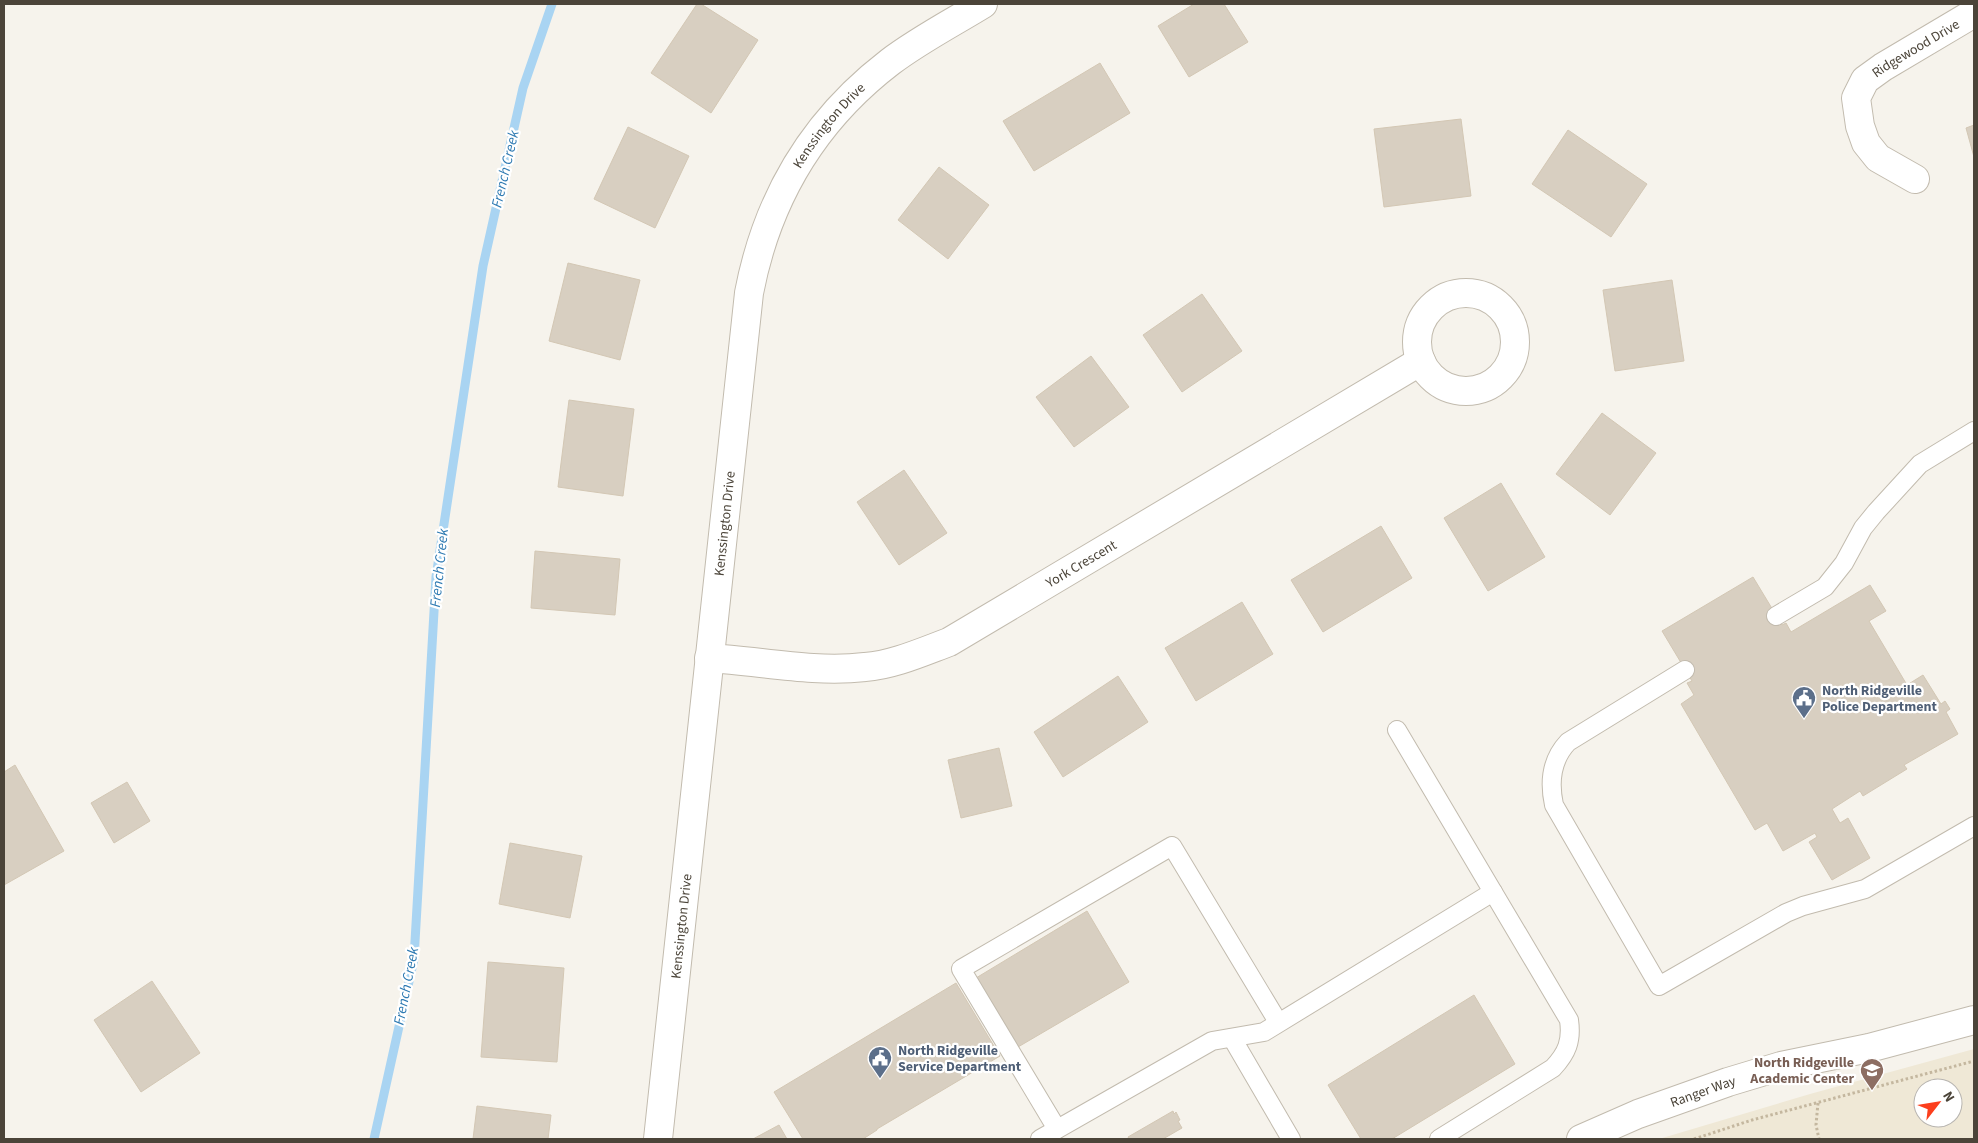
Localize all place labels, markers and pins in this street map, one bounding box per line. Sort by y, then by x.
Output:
place label: North Ridgeville Police Department [1822,681,1937,717]
public building icon: North Ridgeville Police Department [1791,685,1817,719]
place label: North Ridgeville Service Department [898,1041,1022,1077]
public building icon: North Ridgeville Service Department [867,1045,893,1079]
place label: North Ridgeville Academic Center [1749,1053,1854,1089]
school or university icon: North Ridgeville Academic Center [1859,1057,1885,1091]

